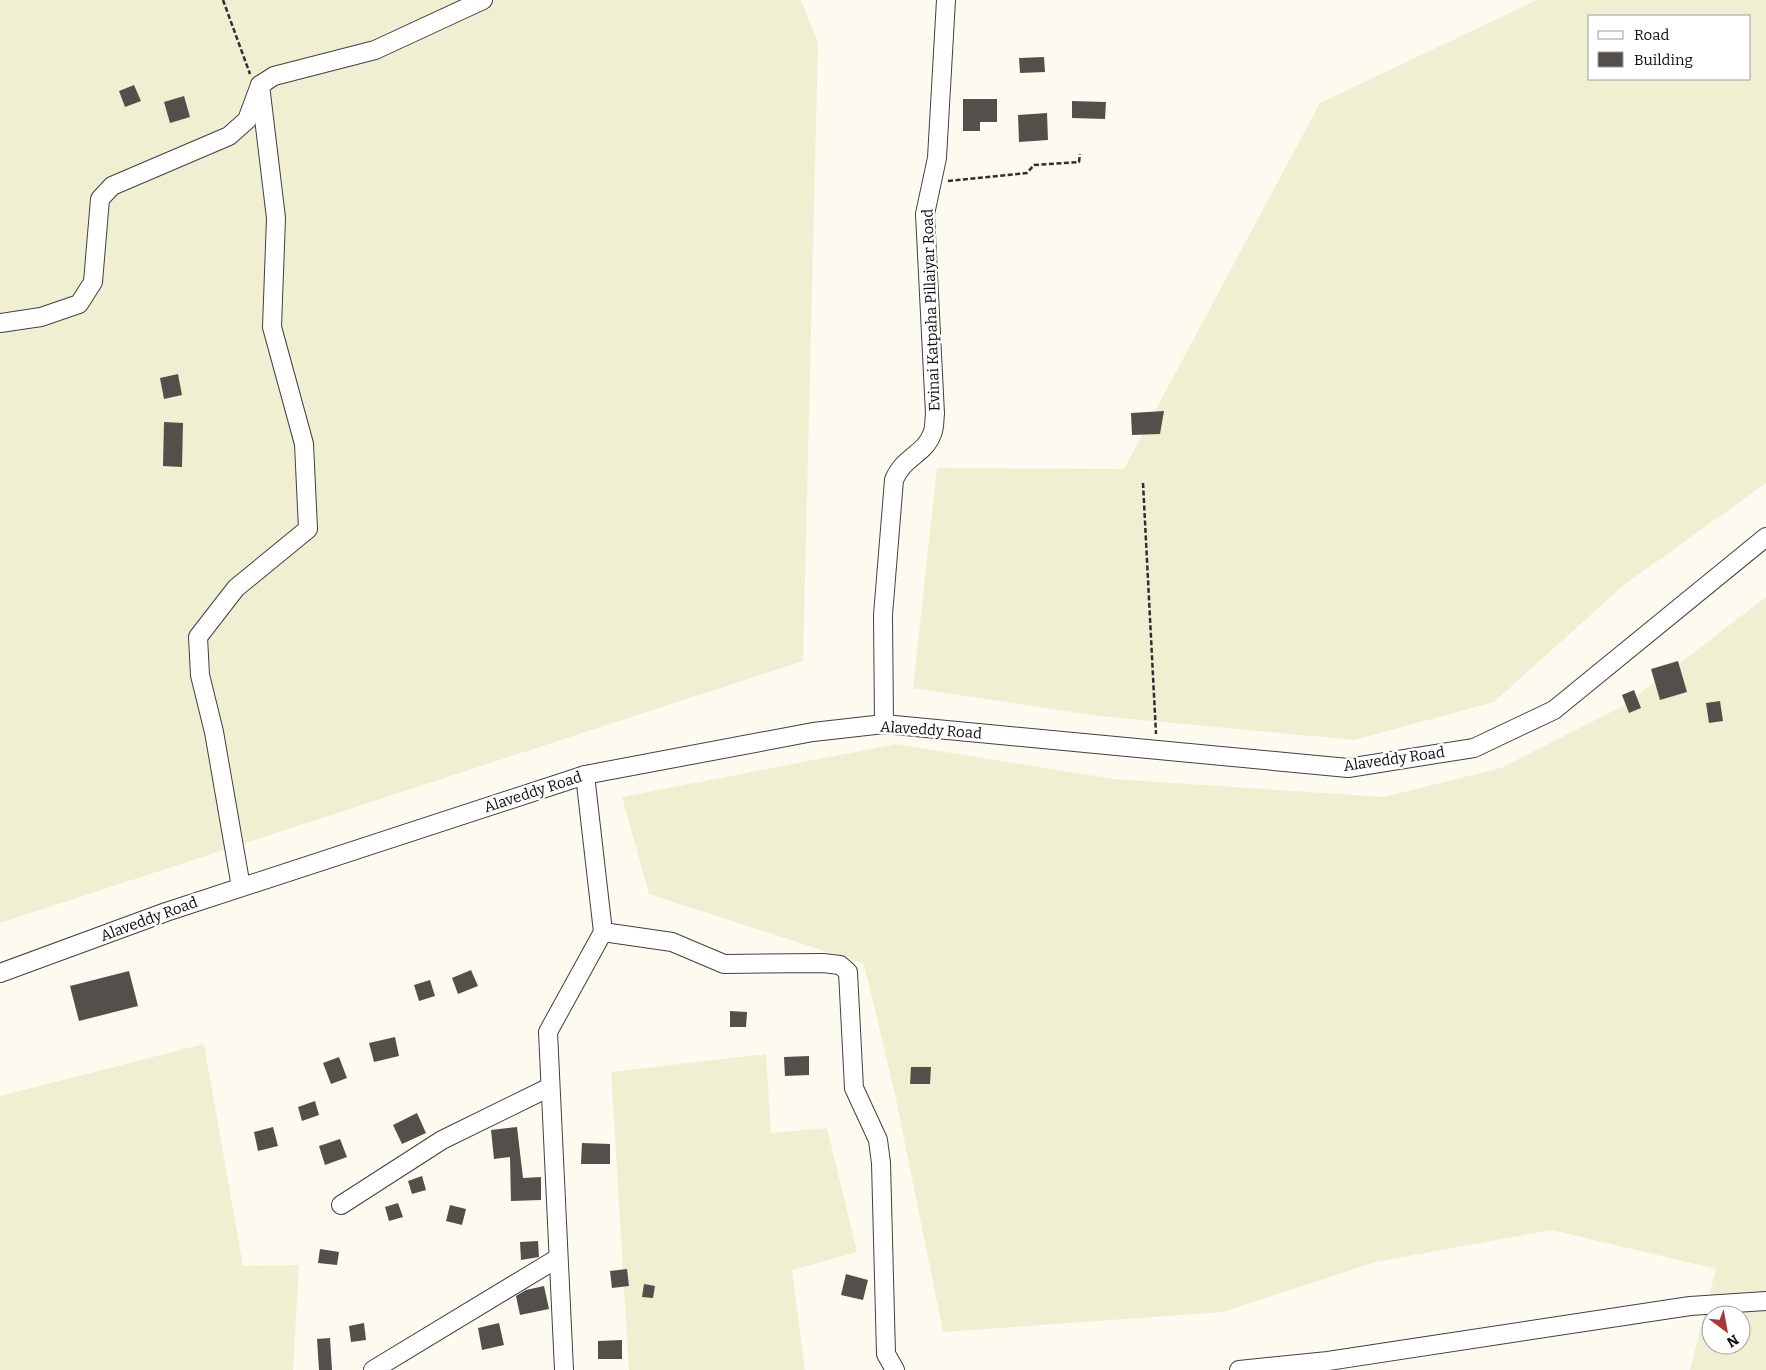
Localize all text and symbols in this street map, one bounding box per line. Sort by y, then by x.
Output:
legend [1588,15,1751,80]
text: Road [1634,26,1669,44]
text: Building [1634,51,1693,69]
street label: Evinai Katpaha Pillaiyar Road [918,208,944,411]
street label: Alaveddy Road [880,717,983,743]
street label: Alaveddy Road [1342,743,1446,775]
street label: Alaveddy Road [482,768,584,816]
street label: Alaveddy Road [98,893,200,945]
north arrow [1701,1305,1751,1355]
text: N [1723,1331,1742,1351]

